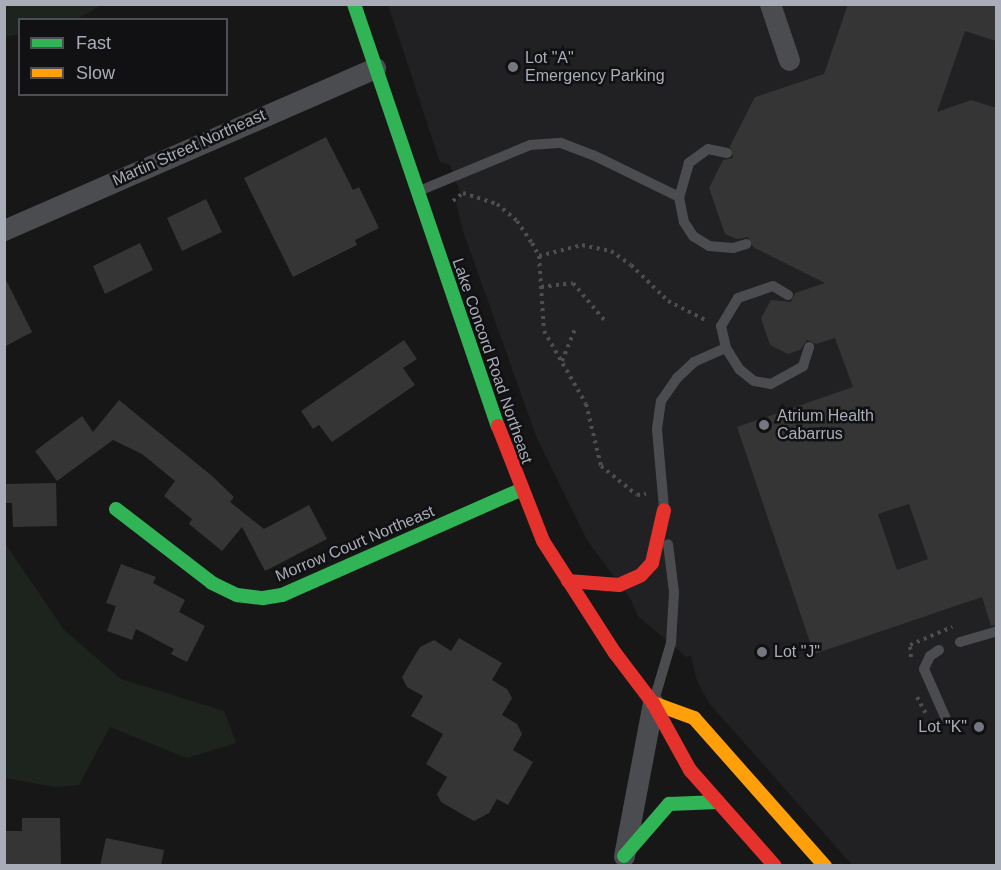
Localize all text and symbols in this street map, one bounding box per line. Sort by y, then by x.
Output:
legend [18,18,228,96]
text: Fast [76,33,111,53]
place label: Lot "A" Emergency Parking [525,48,665,86]
marker: Lot "A" Emergency Parking [506,60,520,74]
text: Slow [76,63,115,83]
street label: Martin Street Northeast [110,106,268,190]
street label: Lake Concord Road Northeast [448,256,536,466]
place label: Atrium Health Cabarrus [777,406,874,444]
marker: Atrium Health Cabarrus [755,416,773,434]
street label: Morrow Court Northeast [273,502,437,586]
place label: Lot "J" [774,642,820,662]
marker: Lot "J" [755,645,769,659]
place label: Lot "K" [918,717,967,737]
marker: Lot "K" [972,720,986,734]

